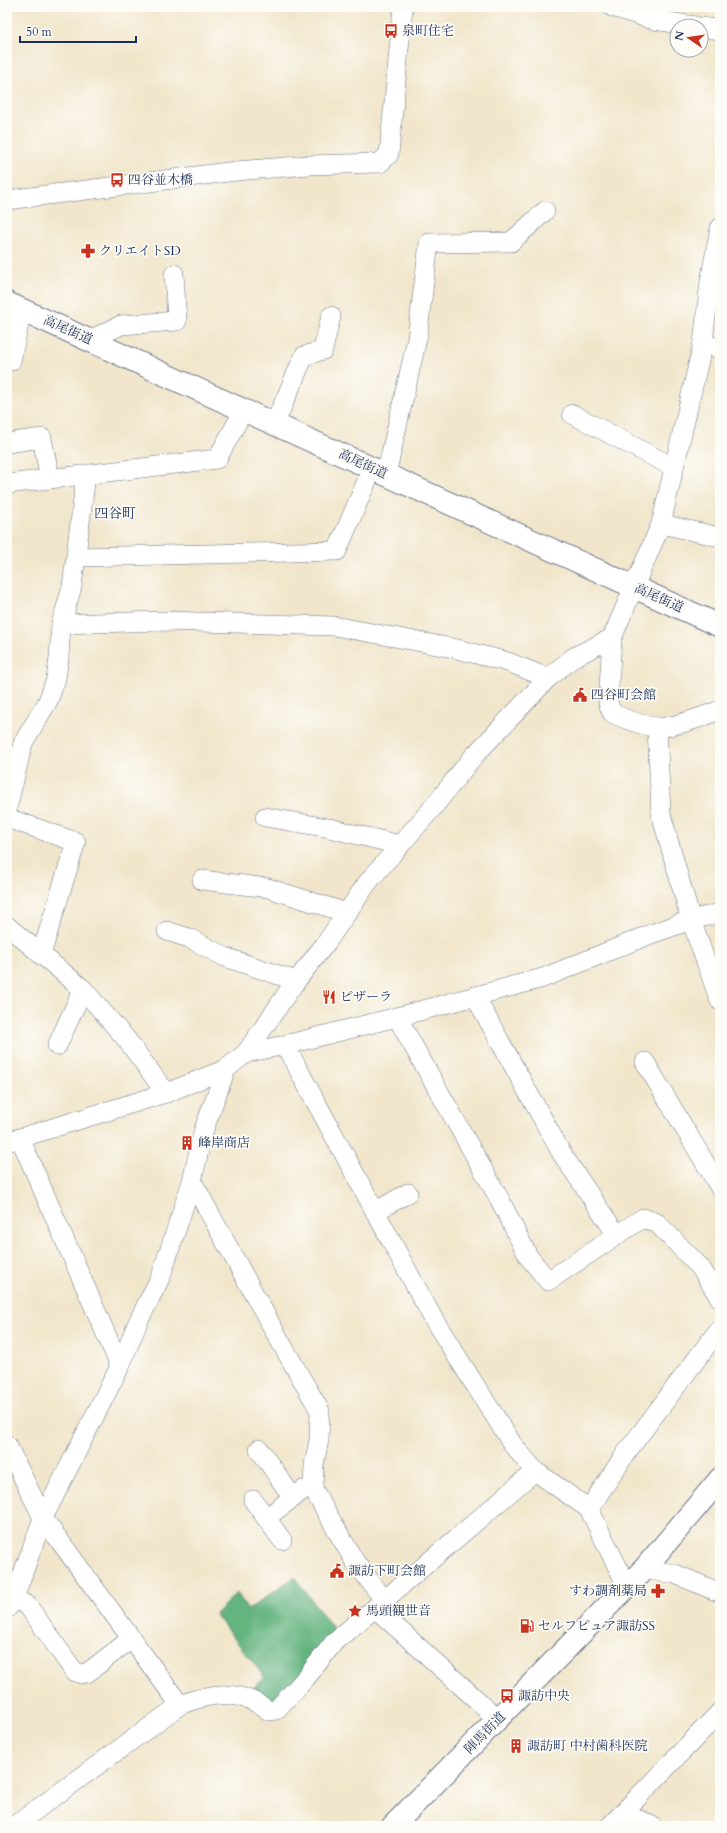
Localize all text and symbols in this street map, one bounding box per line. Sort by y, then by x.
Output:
scale bar [20,18,136,44]
north arrow [669,18,709,58]
place label: 泉町住宅 [402,22,454,40]
bus stop icon: 泉町住宅 [383,23,399,39]
text: 50 m [26,24,53,40]
text: N [671,29,688,42]
place label: 四谷並木橋 [128,171,193,189]
bus stop icon: 四谷並木橋 [109,172,125,188]
place label: クリエイトSD [99,242,181,260]
pharmacy icon: クリエイトSD [80,243,96,259]
street label: 高尾街道 [41,311,95,349]
street label: 高尾街道 [336,445,390,483]
district label: 四谷町 [94,504,136,523]
street label: 高尾街道 [632,579,686,617]
place label: 四谷町会館 [591,686,656,704]
public building icon: 四谷町会館 [572,687,588,703]
place label: ピザーラ [340,988,392,1006]
restaurant icon: ピザーラ [321,989,337,1005]
place label: 峰岸商店 [198,1134,250,1152]
building icon: 峰岸商店 [179,1135,195,1151]
place label: 諏訪下町会館 [348,1562,426,1580]
public building icon: 諏訪下町会館 [329,1563,345,1579]
place label: すわ調剤薬局 [569,1582,647,1600]
pharmacy icon: すわ調剤薬局 [650,1583,666,1599]
place label: 馬頭観世音 [366,1602,431,1620]
place icon: 馬頭観世音 [347,1603,363,1619]
place label: セルフピュア諏訪SS [538,1617,655,1635]
fuel station icon: セルフピュア諏訪SS [519,1618,535,1634]
place label: 諏訪中央 [518,1687,570,1705]
bus stop icon: 諏訪中央 [499,1688,515,1704]
street label: 陣馬街道 [460,1708,510,1758]
place label: 諏訪町 中村歯科医院 [527,1737,648,1755]
building icon: 諏訪町 中村歯科医院 [508,1738,524,1754]

